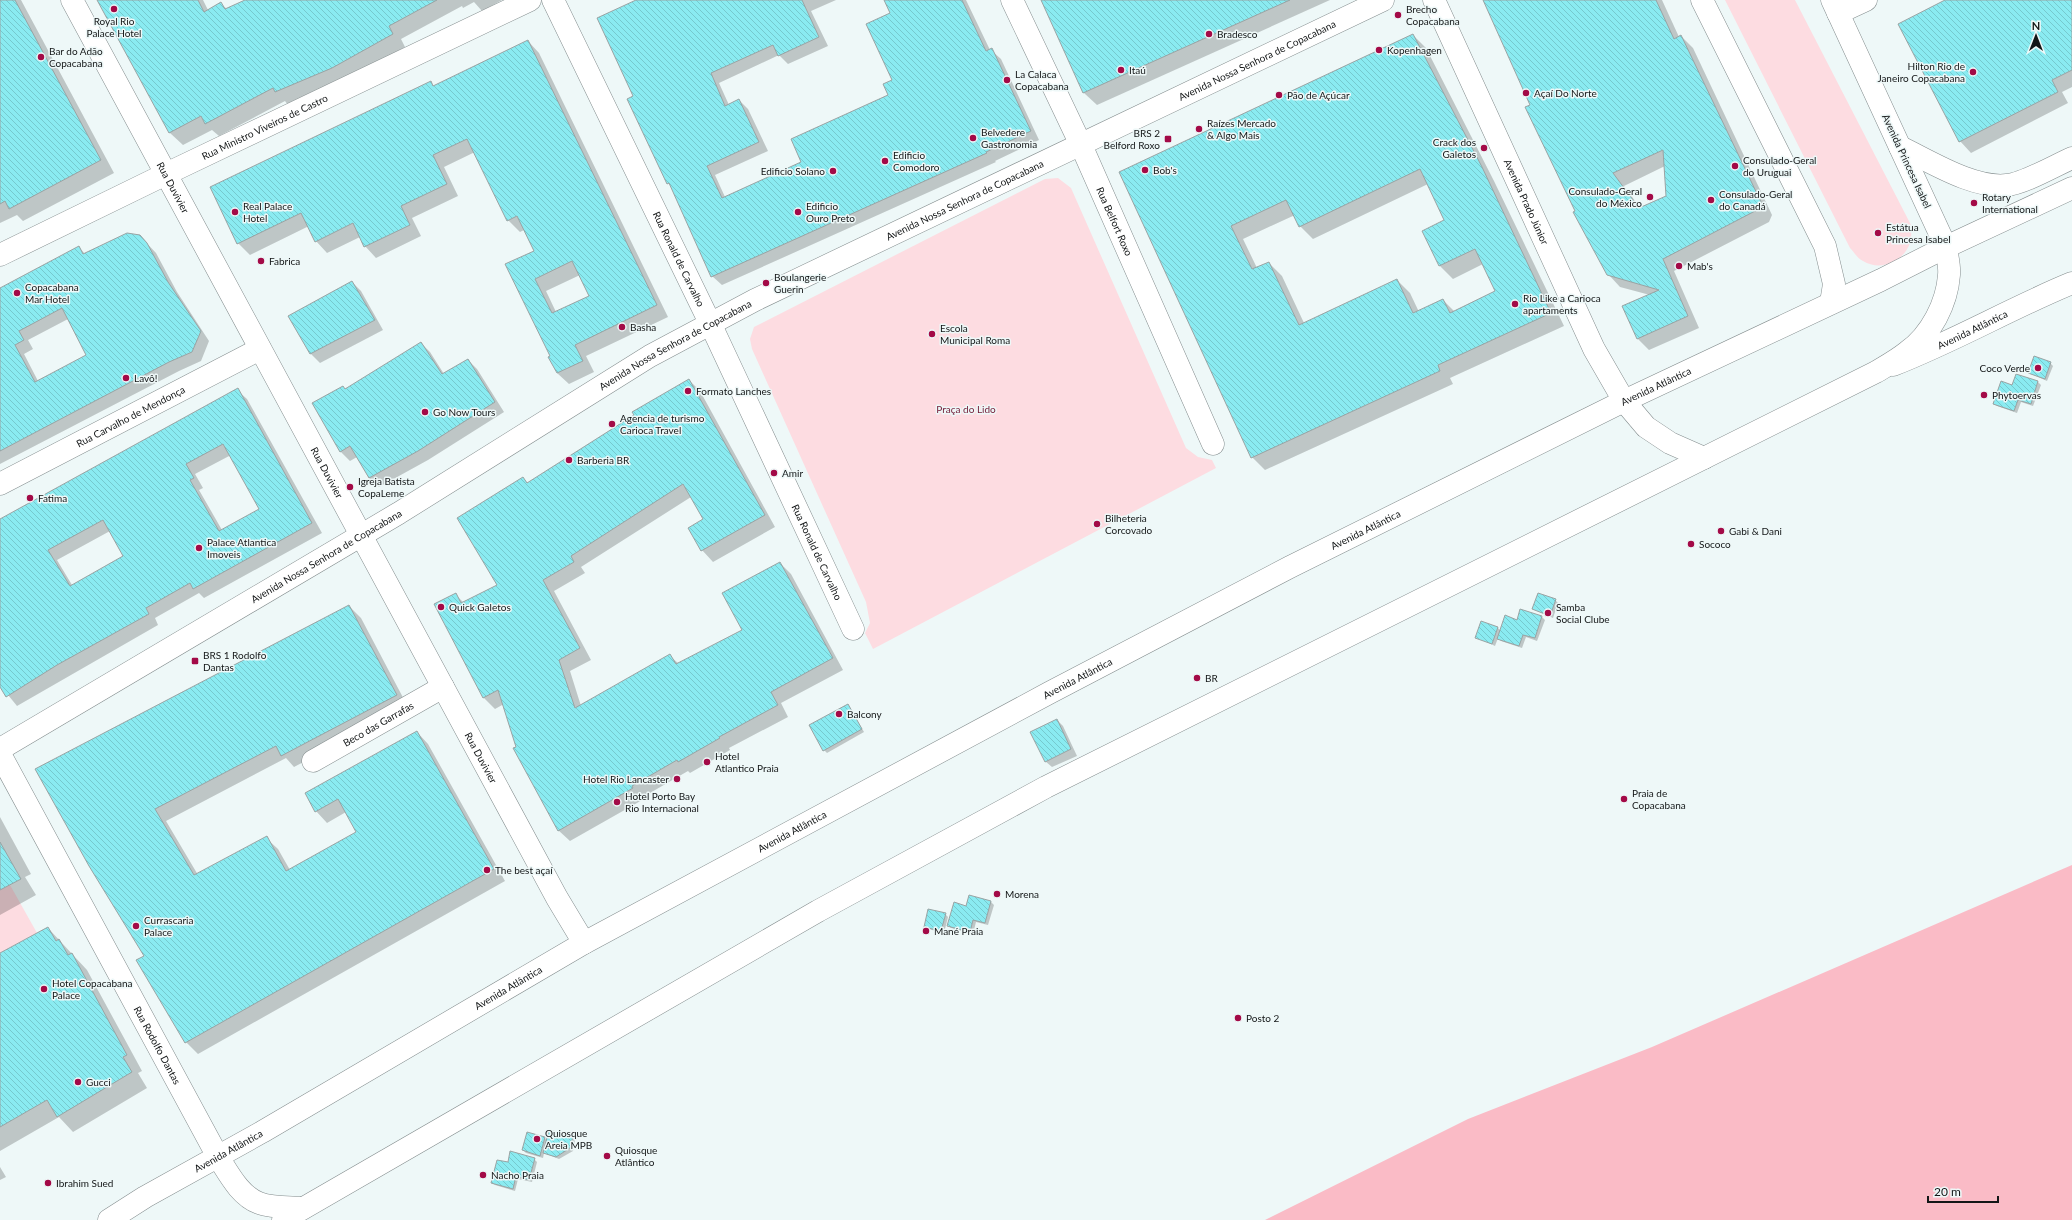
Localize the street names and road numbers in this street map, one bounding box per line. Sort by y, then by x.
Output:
street label: Avenida Nossa Senhora de Copacabana [1176,17,1338,103]
street label: Rua Ministro Viveiros de Castro [200,92,330,162]
street label: Avenida Princesa Isabel [1880,112,1934,210]
street label: Avenida Nossa Senhora de Copacabana [884,157,1045,243]
street label: Avenida Prado Júnior [1502,157,1551,247]
street label: Rua Duvivier [155,160,192,215]
street label: Rua Belfort Roxo [1094,185,1135,258]
street label: Rua Ronald de Carvalho [651,209,707,309]
street label: Avenida Nossa Senhora de Copacabana [597,297,753,392]
street label: Avenida Atlântica [1935,307,2009,351]
street label: Avenida Atlântica [1619,364,1693,408]
street label: Rua Carvalho de Mendonça [74,383,187,449]
street label: Rua Duvivier [309,445,346,500]
street label: Rua Ronald de Carvalho [790,502,845,602]
street label: Avenida Nossa Senhora de Copacabana [249,507,404,605]
street label: Avenida Atlântica [1328,507,1402,552]
street label: Avenida Atlântica [1041,655,1114,701]
street label: Beco das Garrafas [341,699,416,749]
street label: Rua Duvivier [462,730,500,786]
street label: Avenida Atlântica [755,808,828,855]
street label: Avenida Atlântica [472,963,544,1012]
street label: Rua Rodolfo Dantas [132,1004,183,1086]
street label: Avenida Atlântica [192,1127,265,1175]

